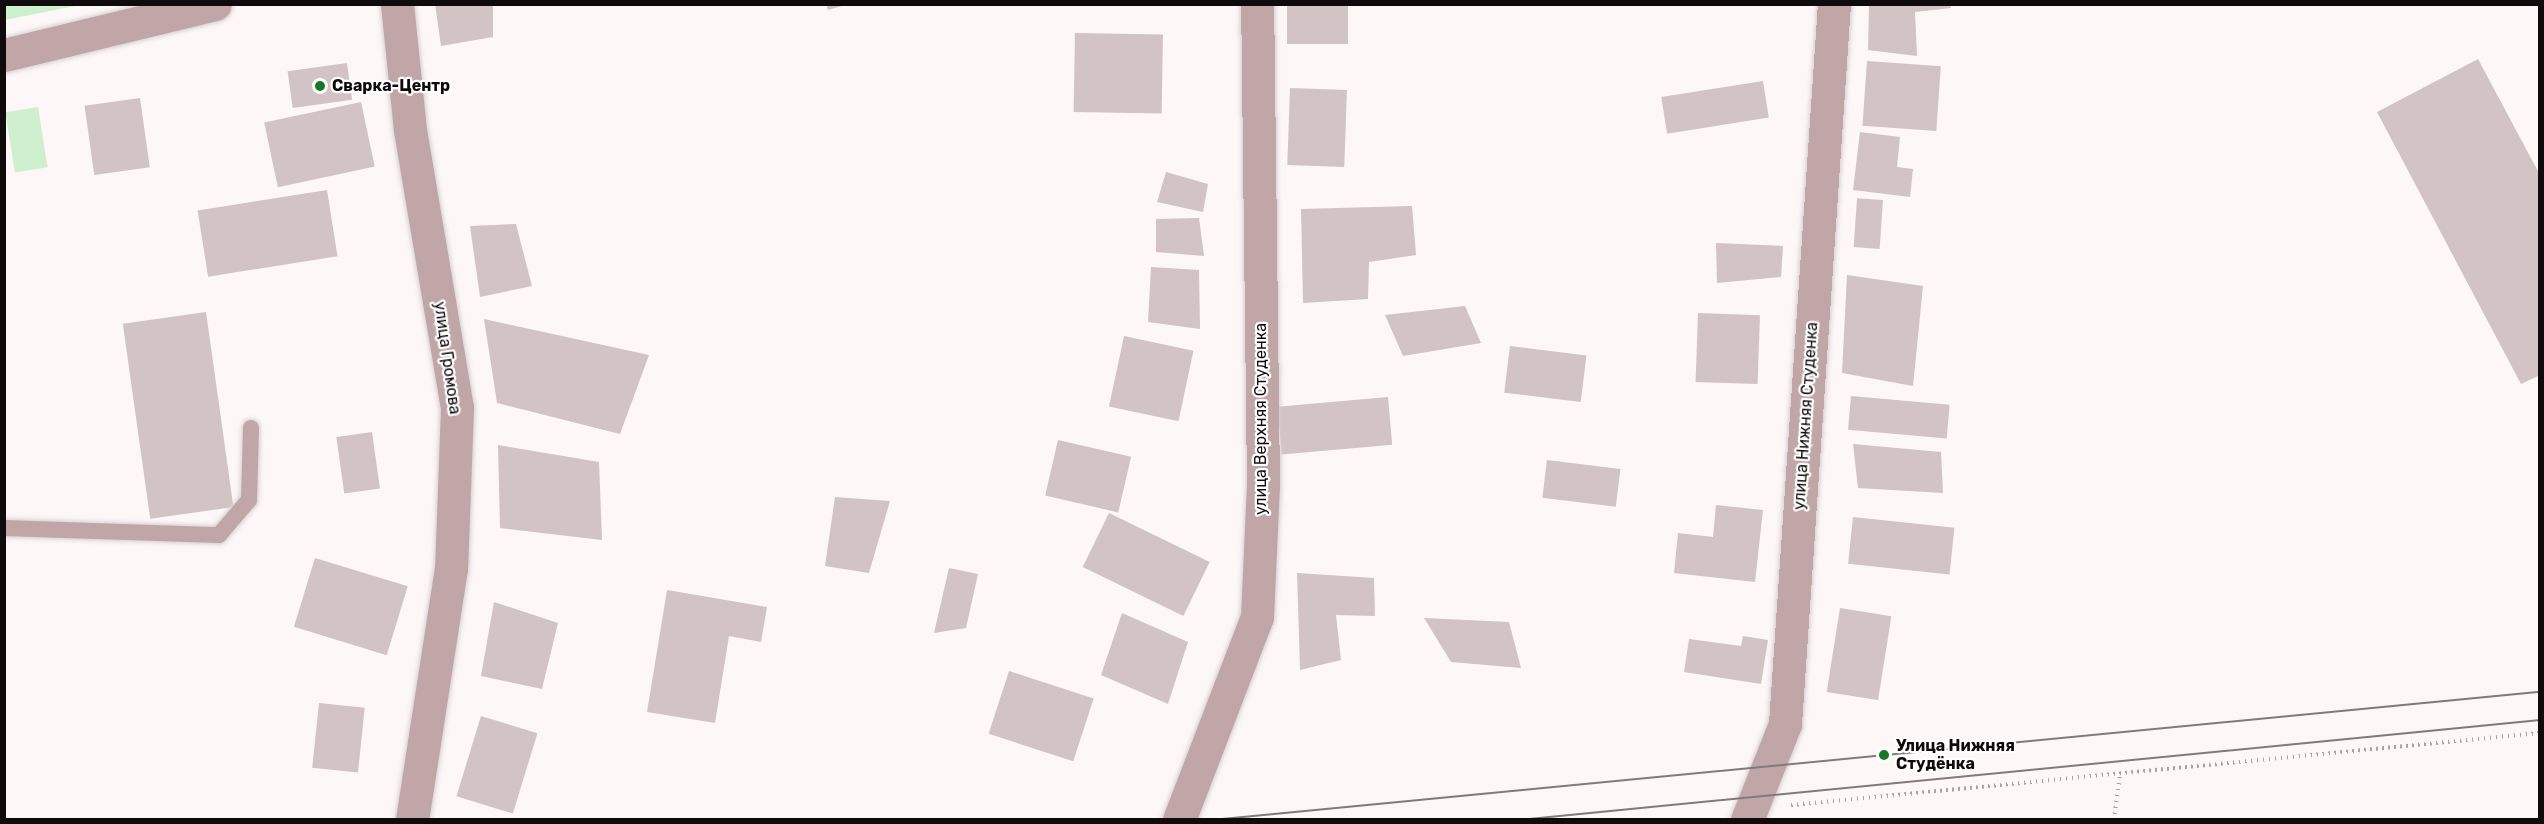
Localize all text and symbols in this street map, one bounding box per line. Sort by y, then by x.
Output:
place label: Сварка-Центр [332,76,450,96]
marker: Сварка-Центр [313,79,327,93]
street label: улица Громова [430,300,464,416]
street label: улица Нижняя Cтуденкa [1790,321,1822,511]
street label: улица Верхняя Студенка [1251,323,1271,515]
place label: Улица Нижняя Студёнка [1896,736,2015,774]
marker: Улица Нижняя Студёнка [1877,748,1891,762]

